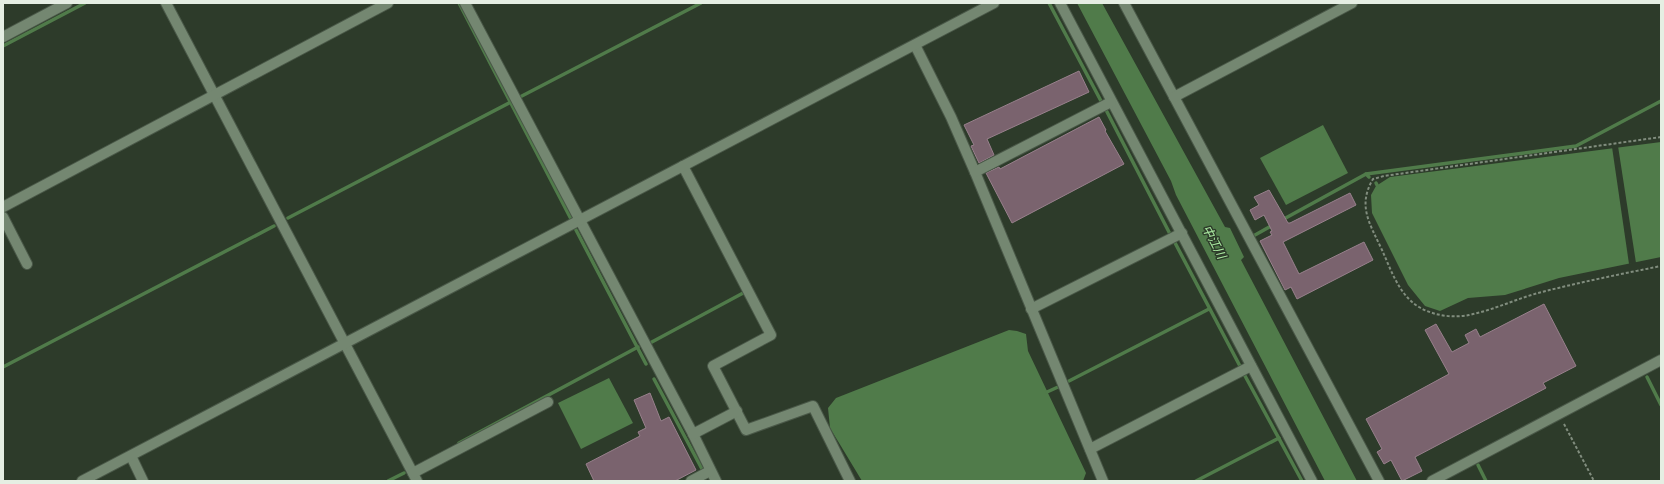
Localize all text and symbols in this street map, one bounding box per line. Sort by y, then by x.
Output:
water label: 中江川 [1198,222,1230,263]

